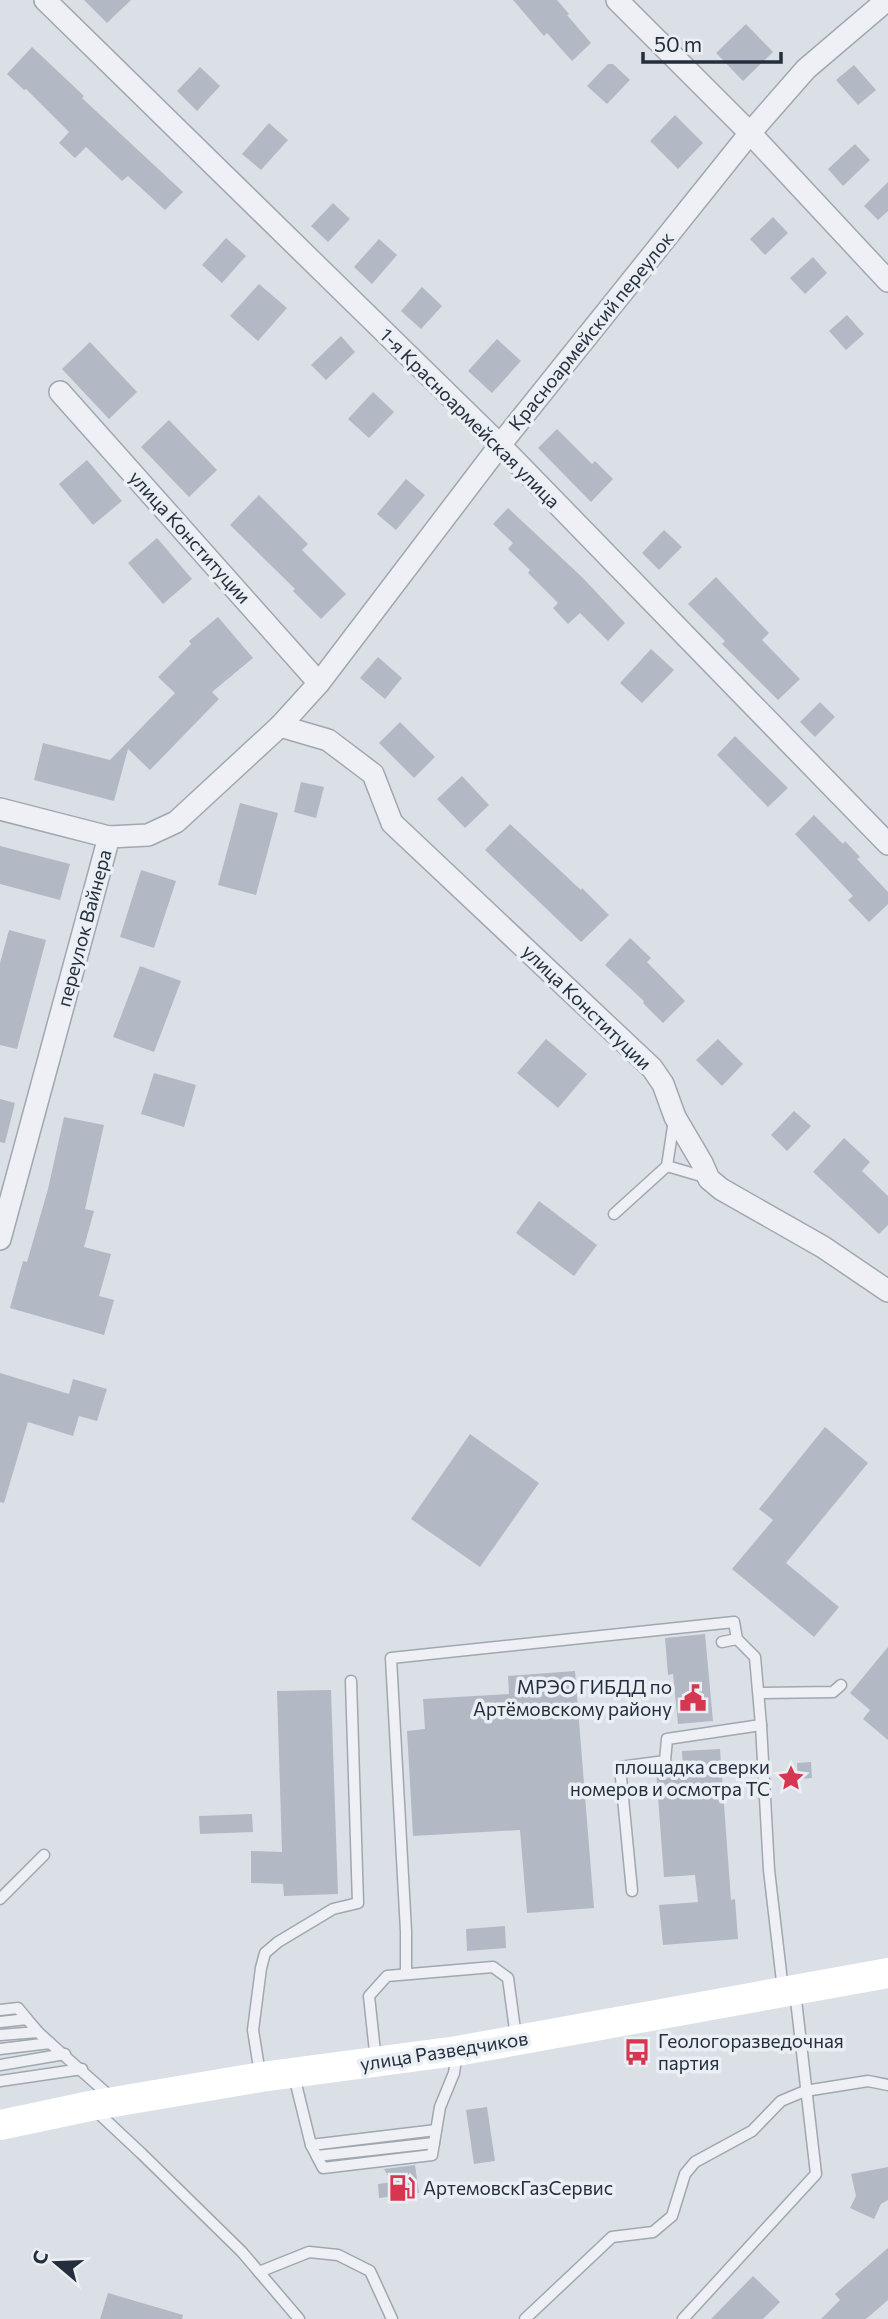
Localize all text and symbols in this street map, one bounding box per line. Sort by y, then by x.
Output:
scale bar [643,21,781,65]
text: 50 m [654,31,702,56]
street label: Красноармейский переулок [503,227,678,435]
street label: 1-я Красноармейская улица [375,323,565,513]
street label: улица Конституции [125,466,256,608]
street label: переулок Вайнера [51,847,116,1009]
street label: улица Конституции [518,939,657,1074]
place label: МРЭО ГИБДД по Артёмовскому району [473,1675,672,1720]
public building icon: МРЭО ГИБДД по Артёмовскому району [678,1683,708,1713]
place label: площадка сверки номеров и осмотра ТС [570,1755,770,1800]
place icon: площадка сверки номеров и осмотра ТС [776,1763,806,1793]
street label: улица Разведчиков [358,2026,530,2075]
place label: Геологоразведочная партия [658,2029,844,2074]
bus stop icon: Геологоразведочная партия [622,2037,652,2067]
fuel station icon: АртемовскГазСервис [387,2173,417,2203]
place label: АртемовскГазСервис [423,2176,613,2199]
north arrow [21,2228,91,2298]
text: С [26,2247,52,2267]

